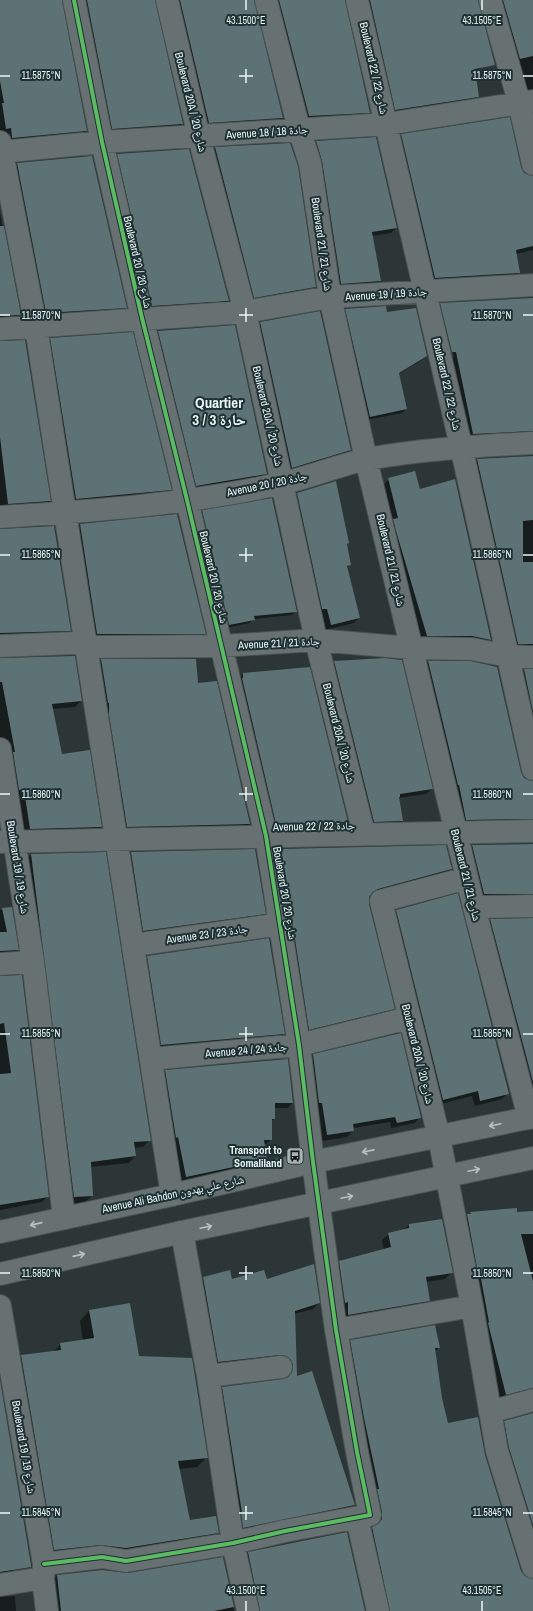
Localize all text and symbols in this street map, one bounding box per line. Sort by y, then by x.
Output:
text: 43.1500°E [226,14,266,27]
text: 43.1505°E [462,14,502,27]
street label: Boulevard 22 / شارع 22 [357,21,391,115]
street label: Boulevard 20A / شارع 20أ [172,51,210,153]
text: 11.5875°N [22,69,61,82]
text: 11.5875°N [473,69,512,82]
street label: Avenue 18 / جادة 18 [225,122,308,142]
street label: Boulevard 21 / شارع 21 [309,196,335,292]
street label: Boulevard 20 / شارع 20 [121,215,155,309]
street label: Avenue 19 / جادة 19 [344,284,427,304]
text: 11.5870°N [22,309,61,322]
text: 11.5870°N [473,309,512,322]
street label: Boulevard 22 / شارع 22 [430,337,464,431]
street label: Boulevard 20A / شارع 20أ [250,365,286,467]
district label: Quartier 3 / حارة 3 [192,392,246,430]
street label: Avenue 20 / جادة 20 [225,469,309,500]
street label: Boulevard 21 / شارع 21 [374,513,408,607]
street label: Boulevard 20 / شارع 20 [197,530,231,624]
text: 11.5865°N [22,548,61,561]
text: 11.5865°N [473,548,512,561]
street label: Avenue 21 / جادة 21 [237,634,320,652]
street label: Boulevard 20A / شارع 20أ [320,682,358,784]
text: 11.5860°N [22,788,61,801]
text: 11.5860°N [473,788,512,801]
street label: Avenue 22 / جادة 22 [272,818,355,834]
street label: Boulevard 19 / شارع 19 [4,819,32,915]
street label: Boulevard 21 / شارع 21 [448,828,484,922]
street label: Boulevard 20 / شارع 20 [270,845,300,941]
street label: Avenue 23 / جادة 23 [164,921,249,947]
street label: Boulevard 20A / شارع 20أ [399,1003,437,1105]
text: 11.5855°N [22,1027,61,1040]
text: 11.5855°N [473,1027,512,1040]
street label: Avenue 24 / جادة 24 [204,1039,287,1061]
one-way arrow [489,1121,502,1129]
place label: Transport to Somaliland [229,1143,282,1170]
bus stop icon: Transport to Somaliland [285,1146,305,1166]
one-way arrow [361,1147,374,1155]
one-way arrow [467,1166,480,1174]
street label: Avenue Ali Bahdon شارع علي بهدون [100,1172,246,1218]
one-way arrow [340,1193,353,1201]
one-way arrow [29,1221,42,1229]
one-way arrow [199,1223,212,1231]
one-way arrow [72,1251,85,1258]
text: 11.5850°N [22,1267,61,1280]
text: 11.5850°N [473,1267,512,1280]
street label: Boulevard 19 / شارع 19 [9,1399,39,1495]
text: 11.5845°N [22,1506,61,1519]
text: 11.5845°N [473,1506,512,1519]
text: 43.1500°E [226,1584,266,1597]
text: 43.1505°E [462,1584,502,1597]

